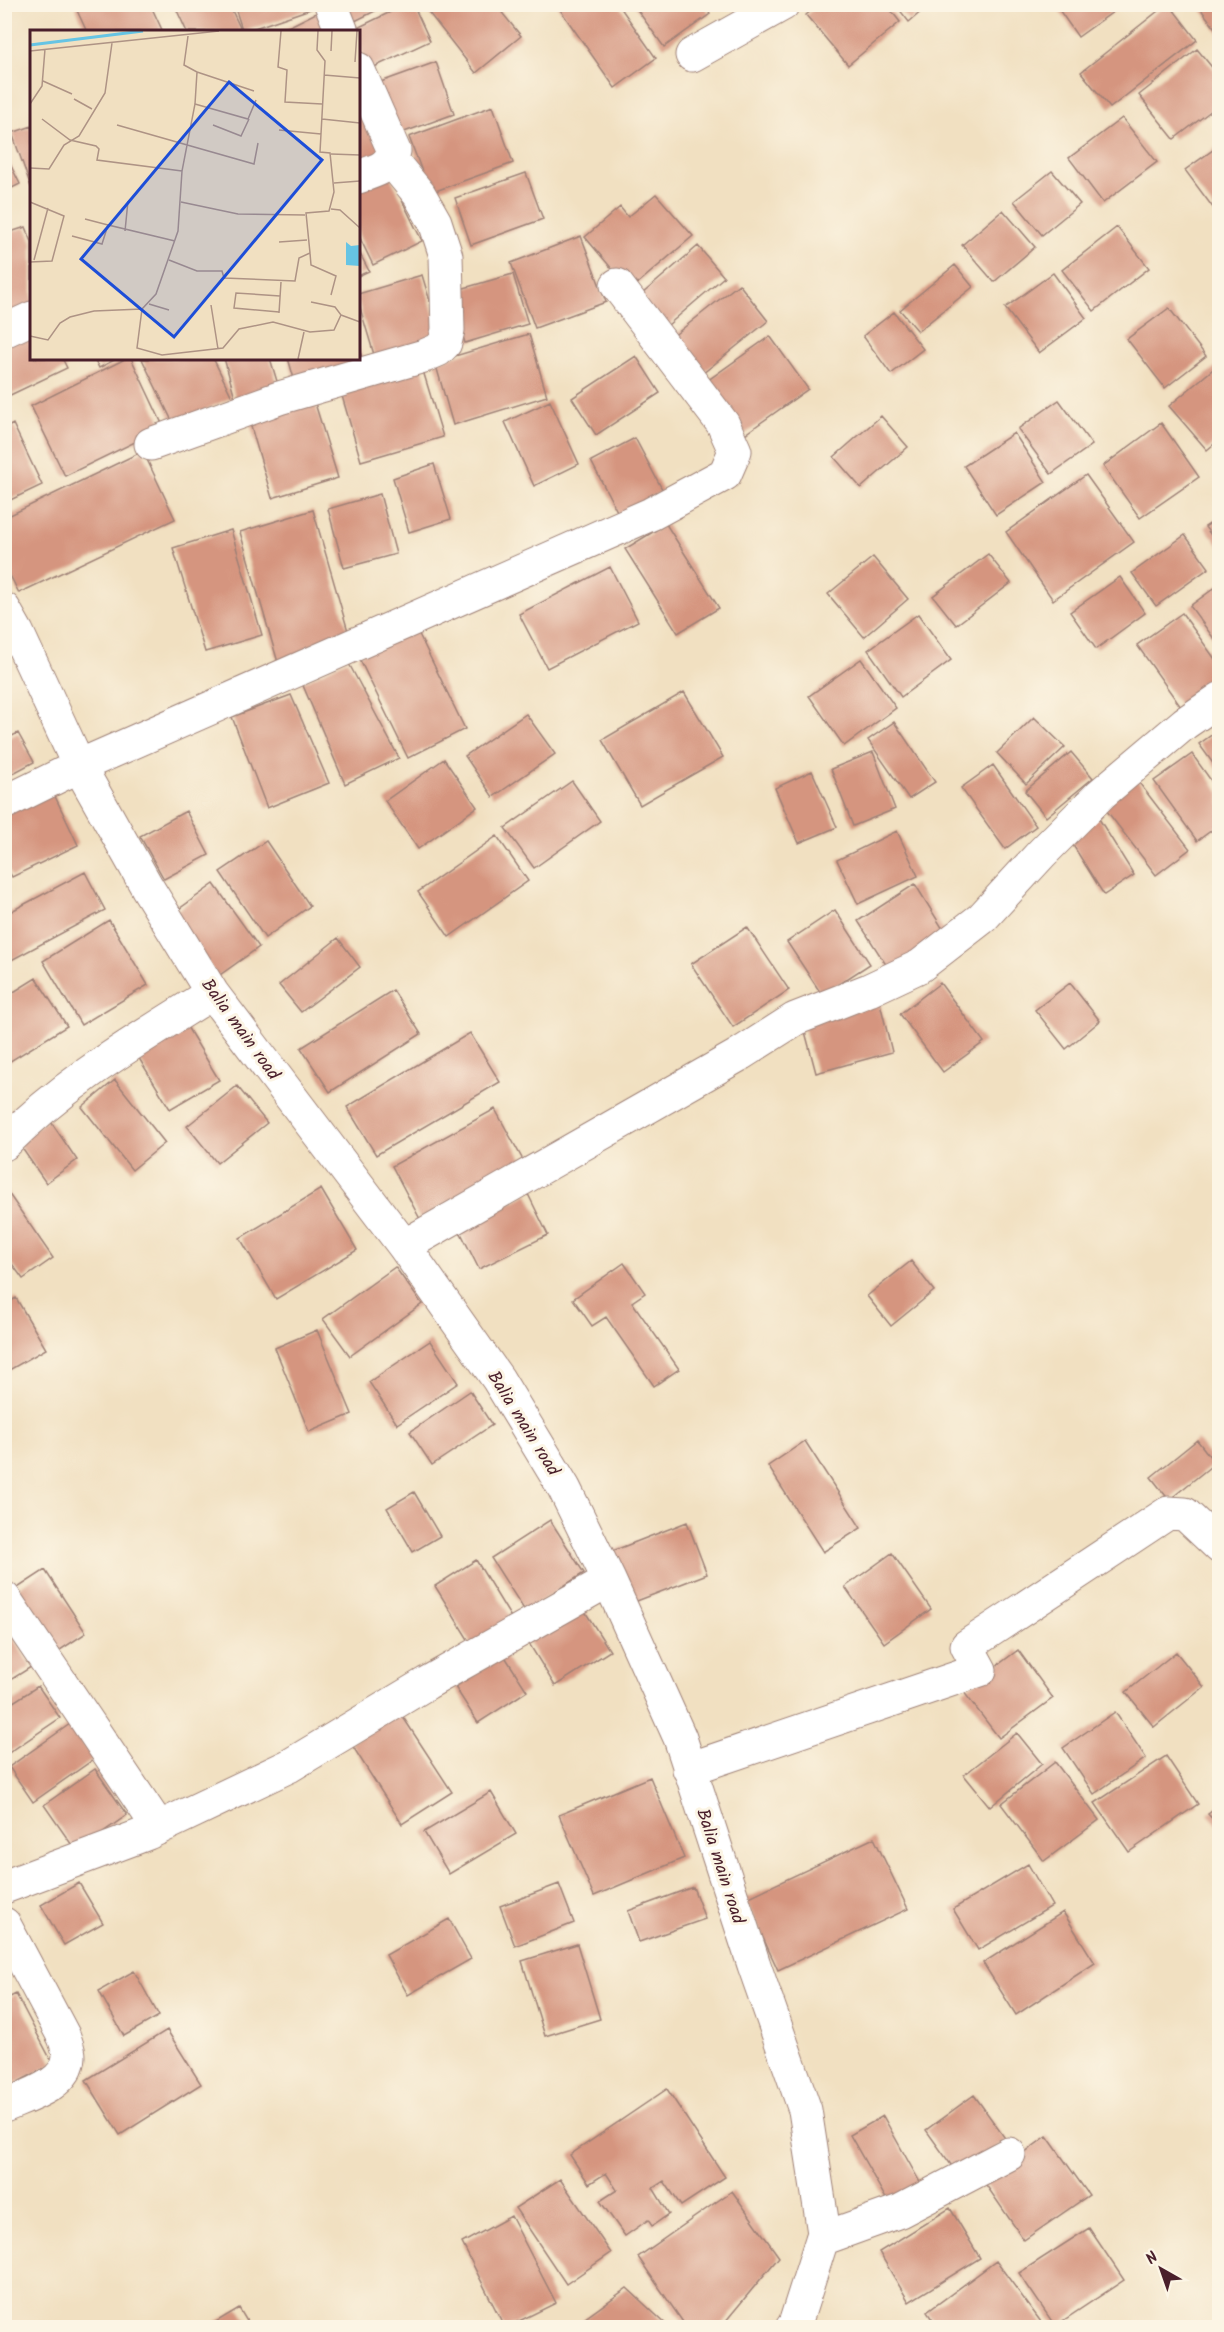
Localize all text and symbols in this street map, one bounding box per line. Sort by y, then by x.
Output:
inset map [30,30,360,360]
street label: Balia main road [193,973,287,1088]
street label: Balia main road [479,1365,567,1483]
street label: Balia main road [687,1805,752,1929]
north arrow [1131,2239,1191,2299]
text: N [1140,2246,1164,2271]

